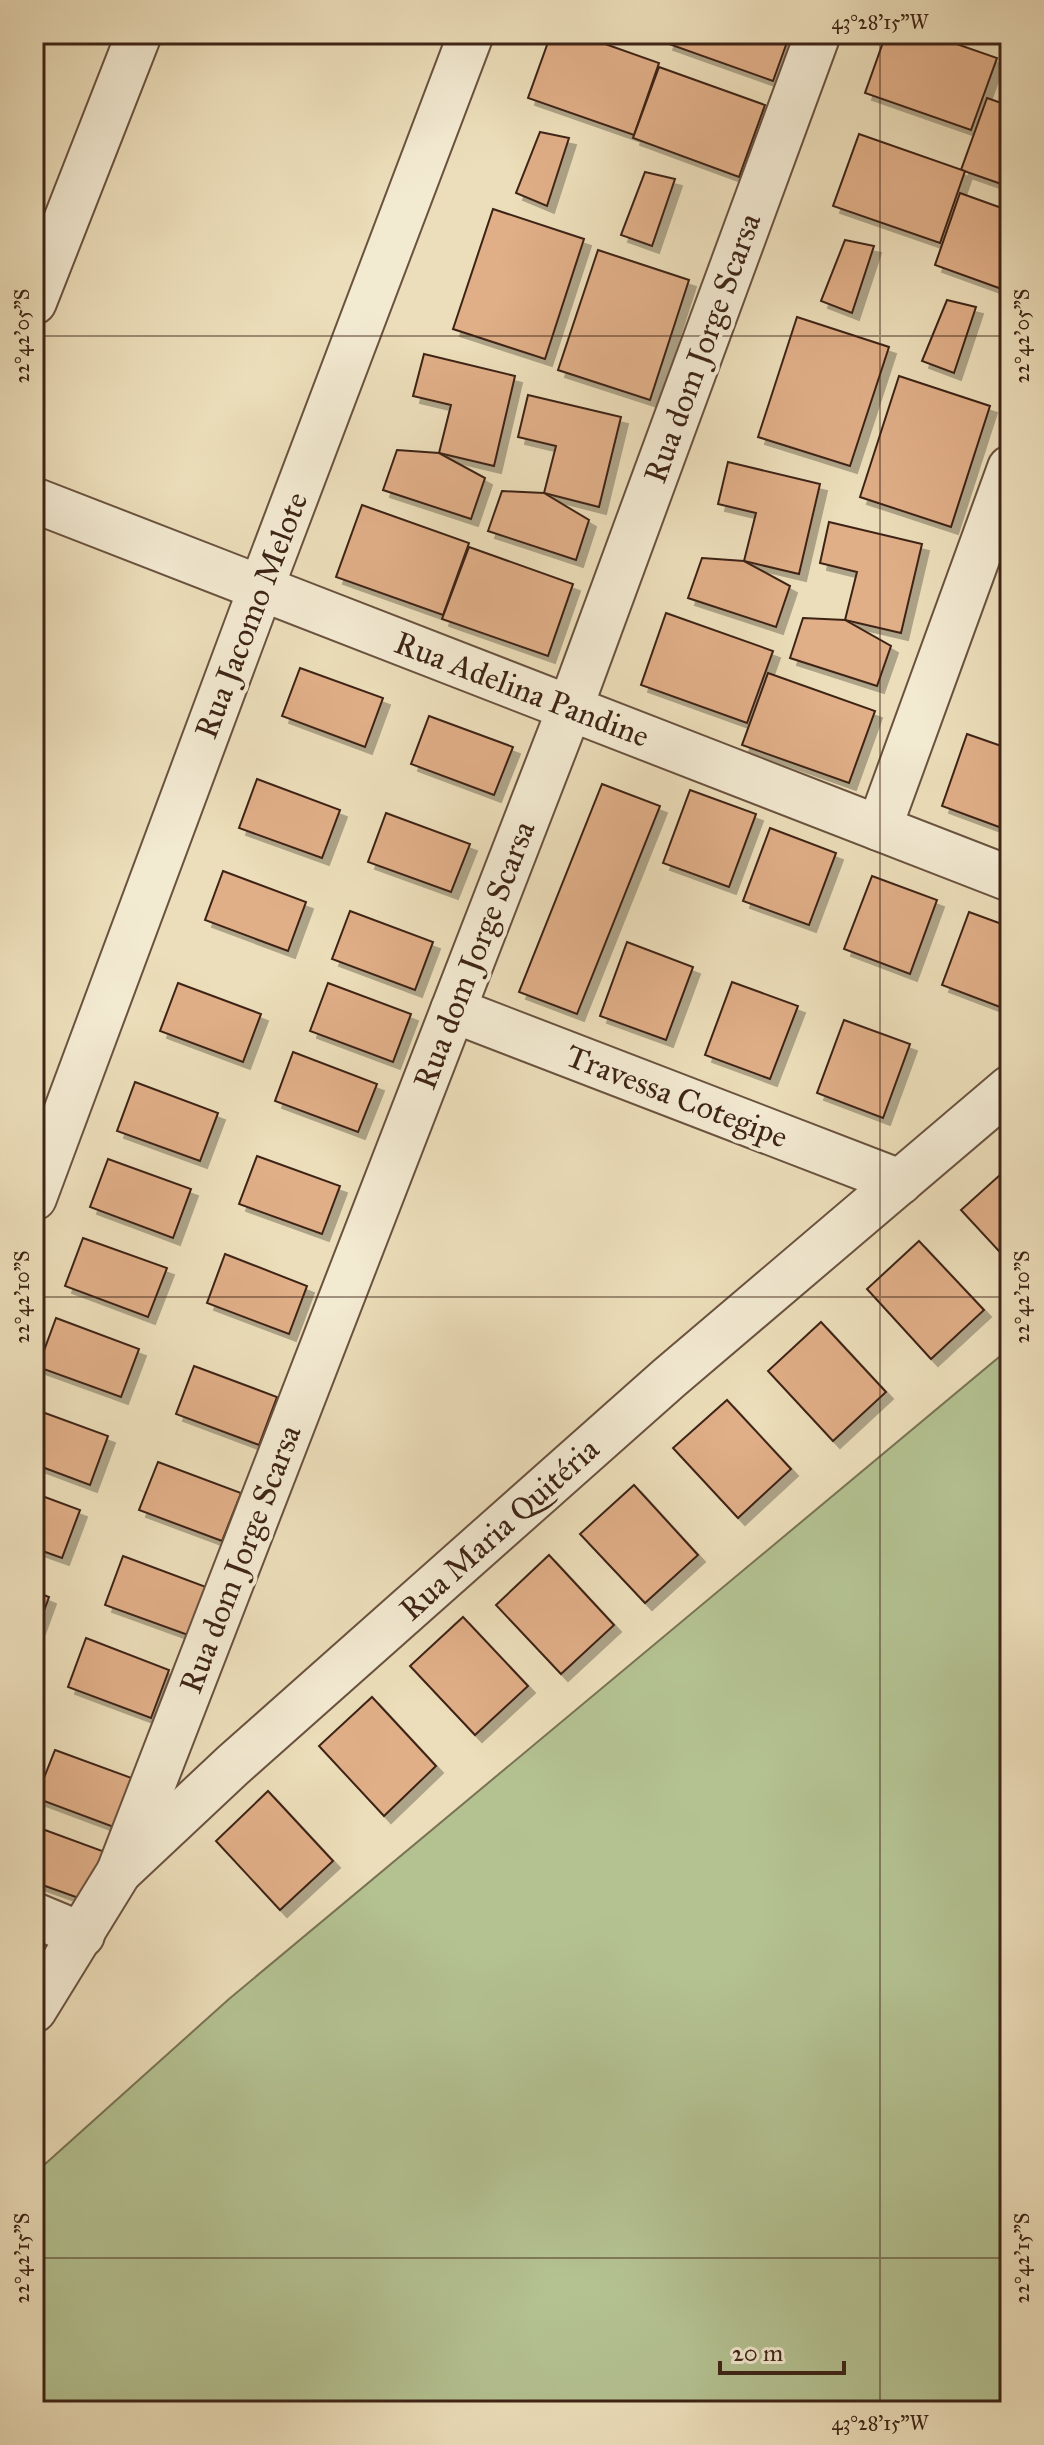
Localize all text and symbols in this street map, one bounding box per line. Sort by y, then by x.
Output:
text: 43°28'15"W [831,10,930,34]
street label: Rua dom Jorge Scarsa [636,208,770,488]
text: 22°42'05"S [10,289,34,383]
text: 22°42'05"S [1010,289,1034,383]
street label: Rua Jacomo Melote [187,486,316,744]
street label: Rua Adelina Pandine [389,623,655,756]
street label: Rua dom Jorge Scarsa [405,815,544,1095]
street label: Travessa Cotegipe [560,1036,793,1157]
text: 22°42'10"S [10,1250,34,1344]
text: 22°42'10"S [1010,1250,1034,1344]
street label: Rua dom Jorge Scarsa [171,1419,310,1699]
street label: Rua Maria Quitéria [392,1429,607,1629]
text: 22°42'15"S [10,2213,34,2303]
text: 22°42'15"S [1010,2213,1034,2303]
scale bar [720,2325,844,2375]
text: 20 m [732,2338,783,2368]
text: 43°28'15"W [831,2411,930,2435]

